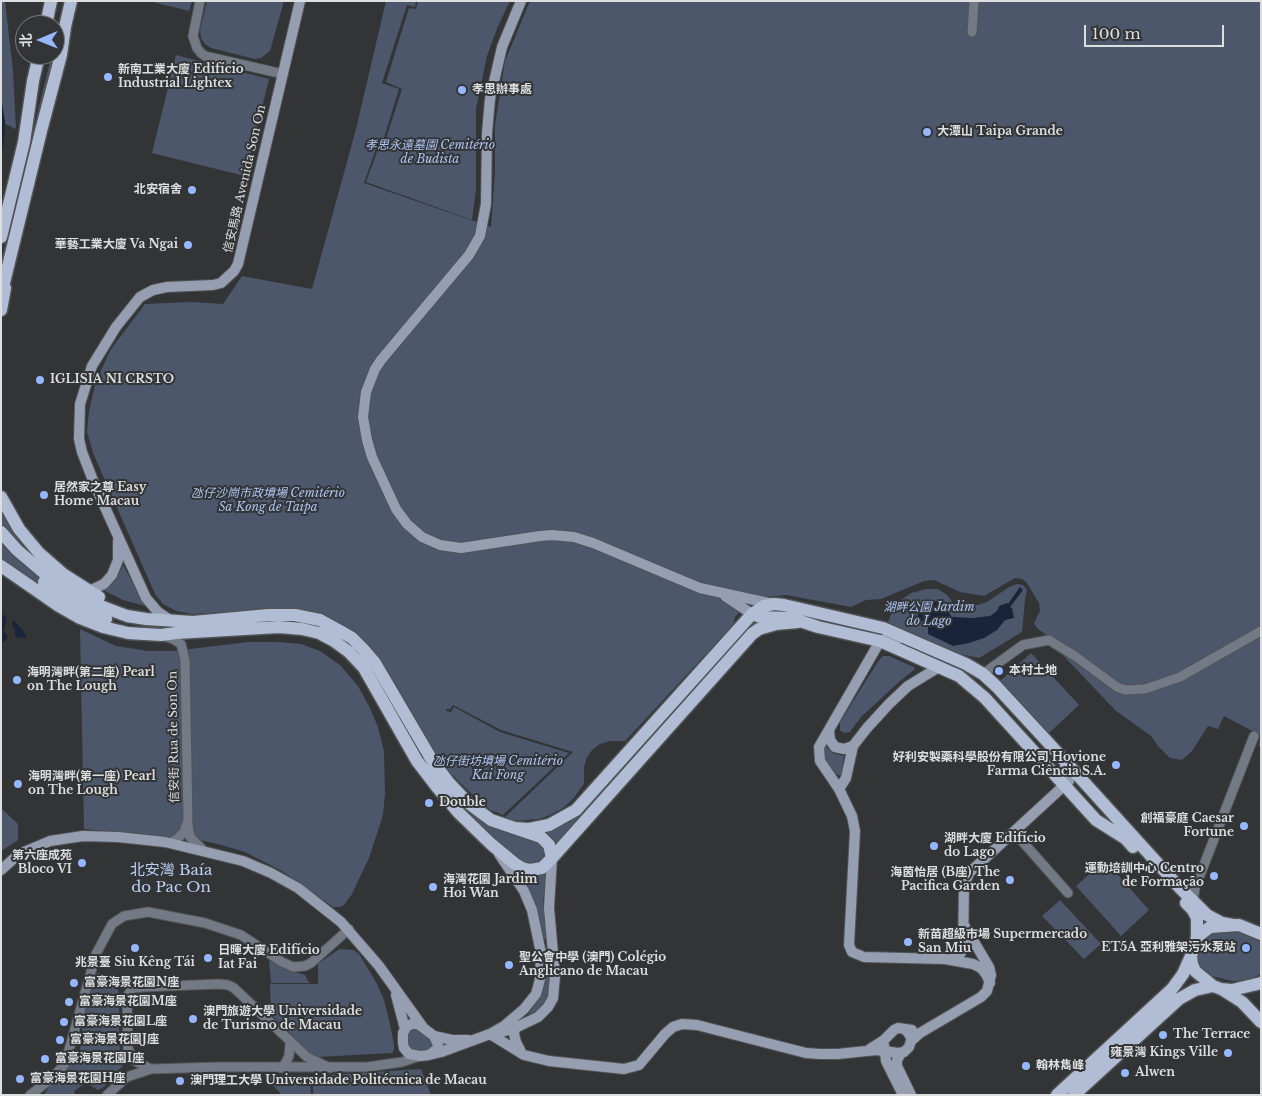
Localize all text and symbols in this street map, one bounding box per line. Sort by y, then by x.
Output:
north arrow [15,15,65,65]
scale bar [1087,15,1227,47]
text: 100 m [1092,24,1141,43]
text: 北 [17,33,35,47]
place label: 新南工業大廈 Edifício Industrial Lightex [118,63,244,91]
marker: 新南工業大廈 Edifício Industrial Lightex [102,71,114,83]
place label: 孝思辦事處 [472,83,532,97]
marker: 孝思辦事處 [456,84,468,96]
street label: 信安馬路 Avenida Son On [221,104,269,254]
place label: 大潭山 Taipa Grande [937,125,1063,139]
marker: 大潭山 Taipa Grande [921,126,933,138]
park label: 孝思永遠墓園 Cemitério de Budista [365,139,495,167]
place label: 北安宿舍 [134,183,182,197]
marker: 北安宿舍 [186,184,198,196]
place label: 華藝工業大廈 Va Ngai [55,238,178,252]
marker: 華藝工業大廈 Va Ngai [182,239,194,251]
place label: IGLISIA NI CRSTO [50,373,174,387]
marker: IGLISIA NI CRSTO [34,374,46,386]
place label: 居然家之尊 Easy Home Macau [54,481,146,509]
park label: 氹仔沙崗市政墳場 Cemitério Sa Kong de Taipa [191,487,345,515]
marker: 居然家之尊 Easy Home Macau [38,489,50,501]
park label: 湖畔公園 Jardim do Lago [883,601,975,629]
place label: 本村土地 [1009,664,1057,678]
marker: 本村土地 [993,665,1005,677]
place label: 海明灣畔(第二座) Pearl on The Lough [27,666,155,694]
street label: 信安街 Rua de Son On [166,671,182,803]
marker: 海明灣畔(第二座) Pearl on The Lough [11,674,23,686]
place label: 好利安製藥科學股份有限公司 Hovione Farma Ciência S.A. [893,751,1106,779]
park label: 氹仔街坊墳場 Cemitério Kai Fong [433,755,563,783]
marker: 好利安製藥科學股份有限公司 Hovione Farma Ciência S.A. [1110,759,1122,771]
place label: 海明灣畔(第一座) Pearl on The Lough [28,770,156,798]
marker: 海明灣畔(第一座) Pearl on The Lough [12,778,24,790]
place label: Double [439,796,486,810]
marker: Double [423,797,435,809]
place label: 創福豪庭 Caesar Fortune [1141,812,1234,840]
marker: 創福豪庭 Caesar Fortune [1238,820,1250,832]
place label: 湖畔大廈 Edifício do Lago [944,832,1046,860]
marker: 湖畔大廈 Edifício do Lago [928,840,940,852]
place label: 第六座成苑 Bloco VI [12,849,72,877]
marker: 第六座成苑 Bloco VI [76,857,88,869]
district label: 北安灣 Baía do Pac On [126,862,216,897]
place label: 運動培訓中心 Centro de Formação [1085,862,1204,890]
place label: 海茵怡居 (B座) The Pacifica Garden [890,866,1000,894]
marker: 運動培訓中心 Centro de Formação [1208,870,1220,882]
place label: 海灣花園 Jardim Hoi Wan [443,873,537,901]
marker: 海茵怡居 (B座) The Pacifica Garden [1004,874,1016,886]
marker: 海灣花園 Jardim Hoi Wan [427,881,439,893]
place label: 新苗超級市場 Supermercado San Miu [918,928,1087,956]
marker: 新苗超級市場 Supermercado San Miu [902,936,914,948]
place label: ET5A 亞利雅架污水泵站 [1101,941,1236,955]
marker: 兆景臺 Siu Kêng Tái [129,942,141,954]
marker: ET5A 亞利雅架污水泵站 [1240,942,1252,954]
place label: 日暉大廈 Edifício Iat Fai [218,944,320,972]
place label: 聖公會中學 (澳門) Colégio Anglicano de Macau [519,951,666,979]
marker: 日暉大廈 Edifício Iat Fai [202,952,214,964]
place label: 兆景臺 Siu Kêng Tái [75,956,195,970]
marker: 聖公會中學 (澳門) Colégio Anglicano de Macau [503,959,515,971]
place label: 富豪海景花園N座 [84,976,179,990]
marker: 富豪海景花園N座 [68,977,80,989]
place label: 富豪海景花園M座 [79,995,177,1009]
marker: 富豪海景花園M座 [63,996,75,1008]
place label: 澳門旅遊大學 Universidade de Turismo de Macau [203,1005,362,1033]
marker: 澳門旅遊大學 Universidade de Turismo de Macau [187,1013,199,1025]
place label: 富豪海景花園L座 [74,1015,167,1029]
marker: 富豪海景花園L座 [58,1016,70,1028]
place label: The Terrace [1173,1028,1250,1042]
marker: The Terrace [1157,1029,1169,1041]
place label: 富豪海景花園J座 [70,1033,159,1047]
marker: 富豪海景花園J座 [54,1034,66,1046]
place label: 雍景灣 Kings Ville [1110,1046,1218,1060]
marker: 雍景灣 Kings Ville [1222,1047,1234,1059]
place label: 富豪海景花園I座 [55,1052,144,1066]
marker: 富豪海景花園I座 [39,1053,51,1065]
place label: 翰林雋峰 [1036,1059,1084,1073]
marker: 翰林雋峰 [1020,1060,1032,1072]
place label: Alwen [1135,1066,1175,1080]
marker: Alwen [1119,1067,1131,1079]
place label: 富豪海景花園H座 [30,1072,125,1086]
marker: 富豪海景花園H座 [14,1073,26,1085]
place label: 澳門理工大學 Universidade Politécnica de Macau [190,1074,487,1088]
marker: 澳門理工大學 Universidade Politécnica de Macau [174,1075,186,1087]

